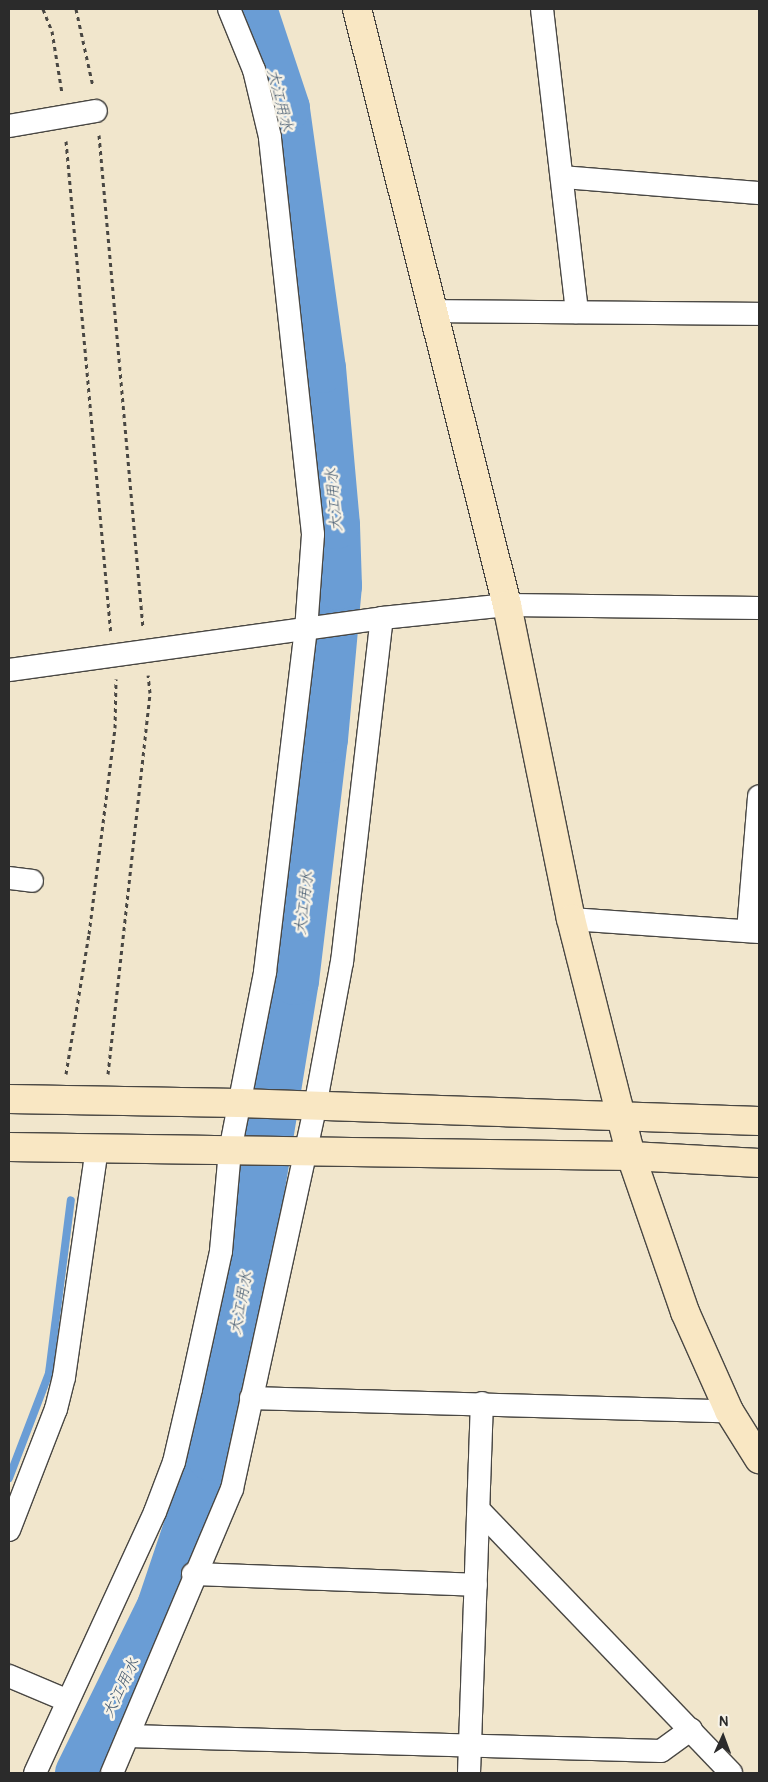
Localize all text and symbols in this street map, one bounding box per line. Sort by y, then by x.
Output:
water label: 大江用水 [263,67,297,133]
water label: 大江用水 [322,467,346,533]
water label: 大江用水 [291,870,317,936]
water label: 大江用水 [225,1270,257,1336]
water label: 大江用水 [98,1655,144,1721]
north arrow [698,1712,748,1762]
text: N [719,1713,729,1730]

